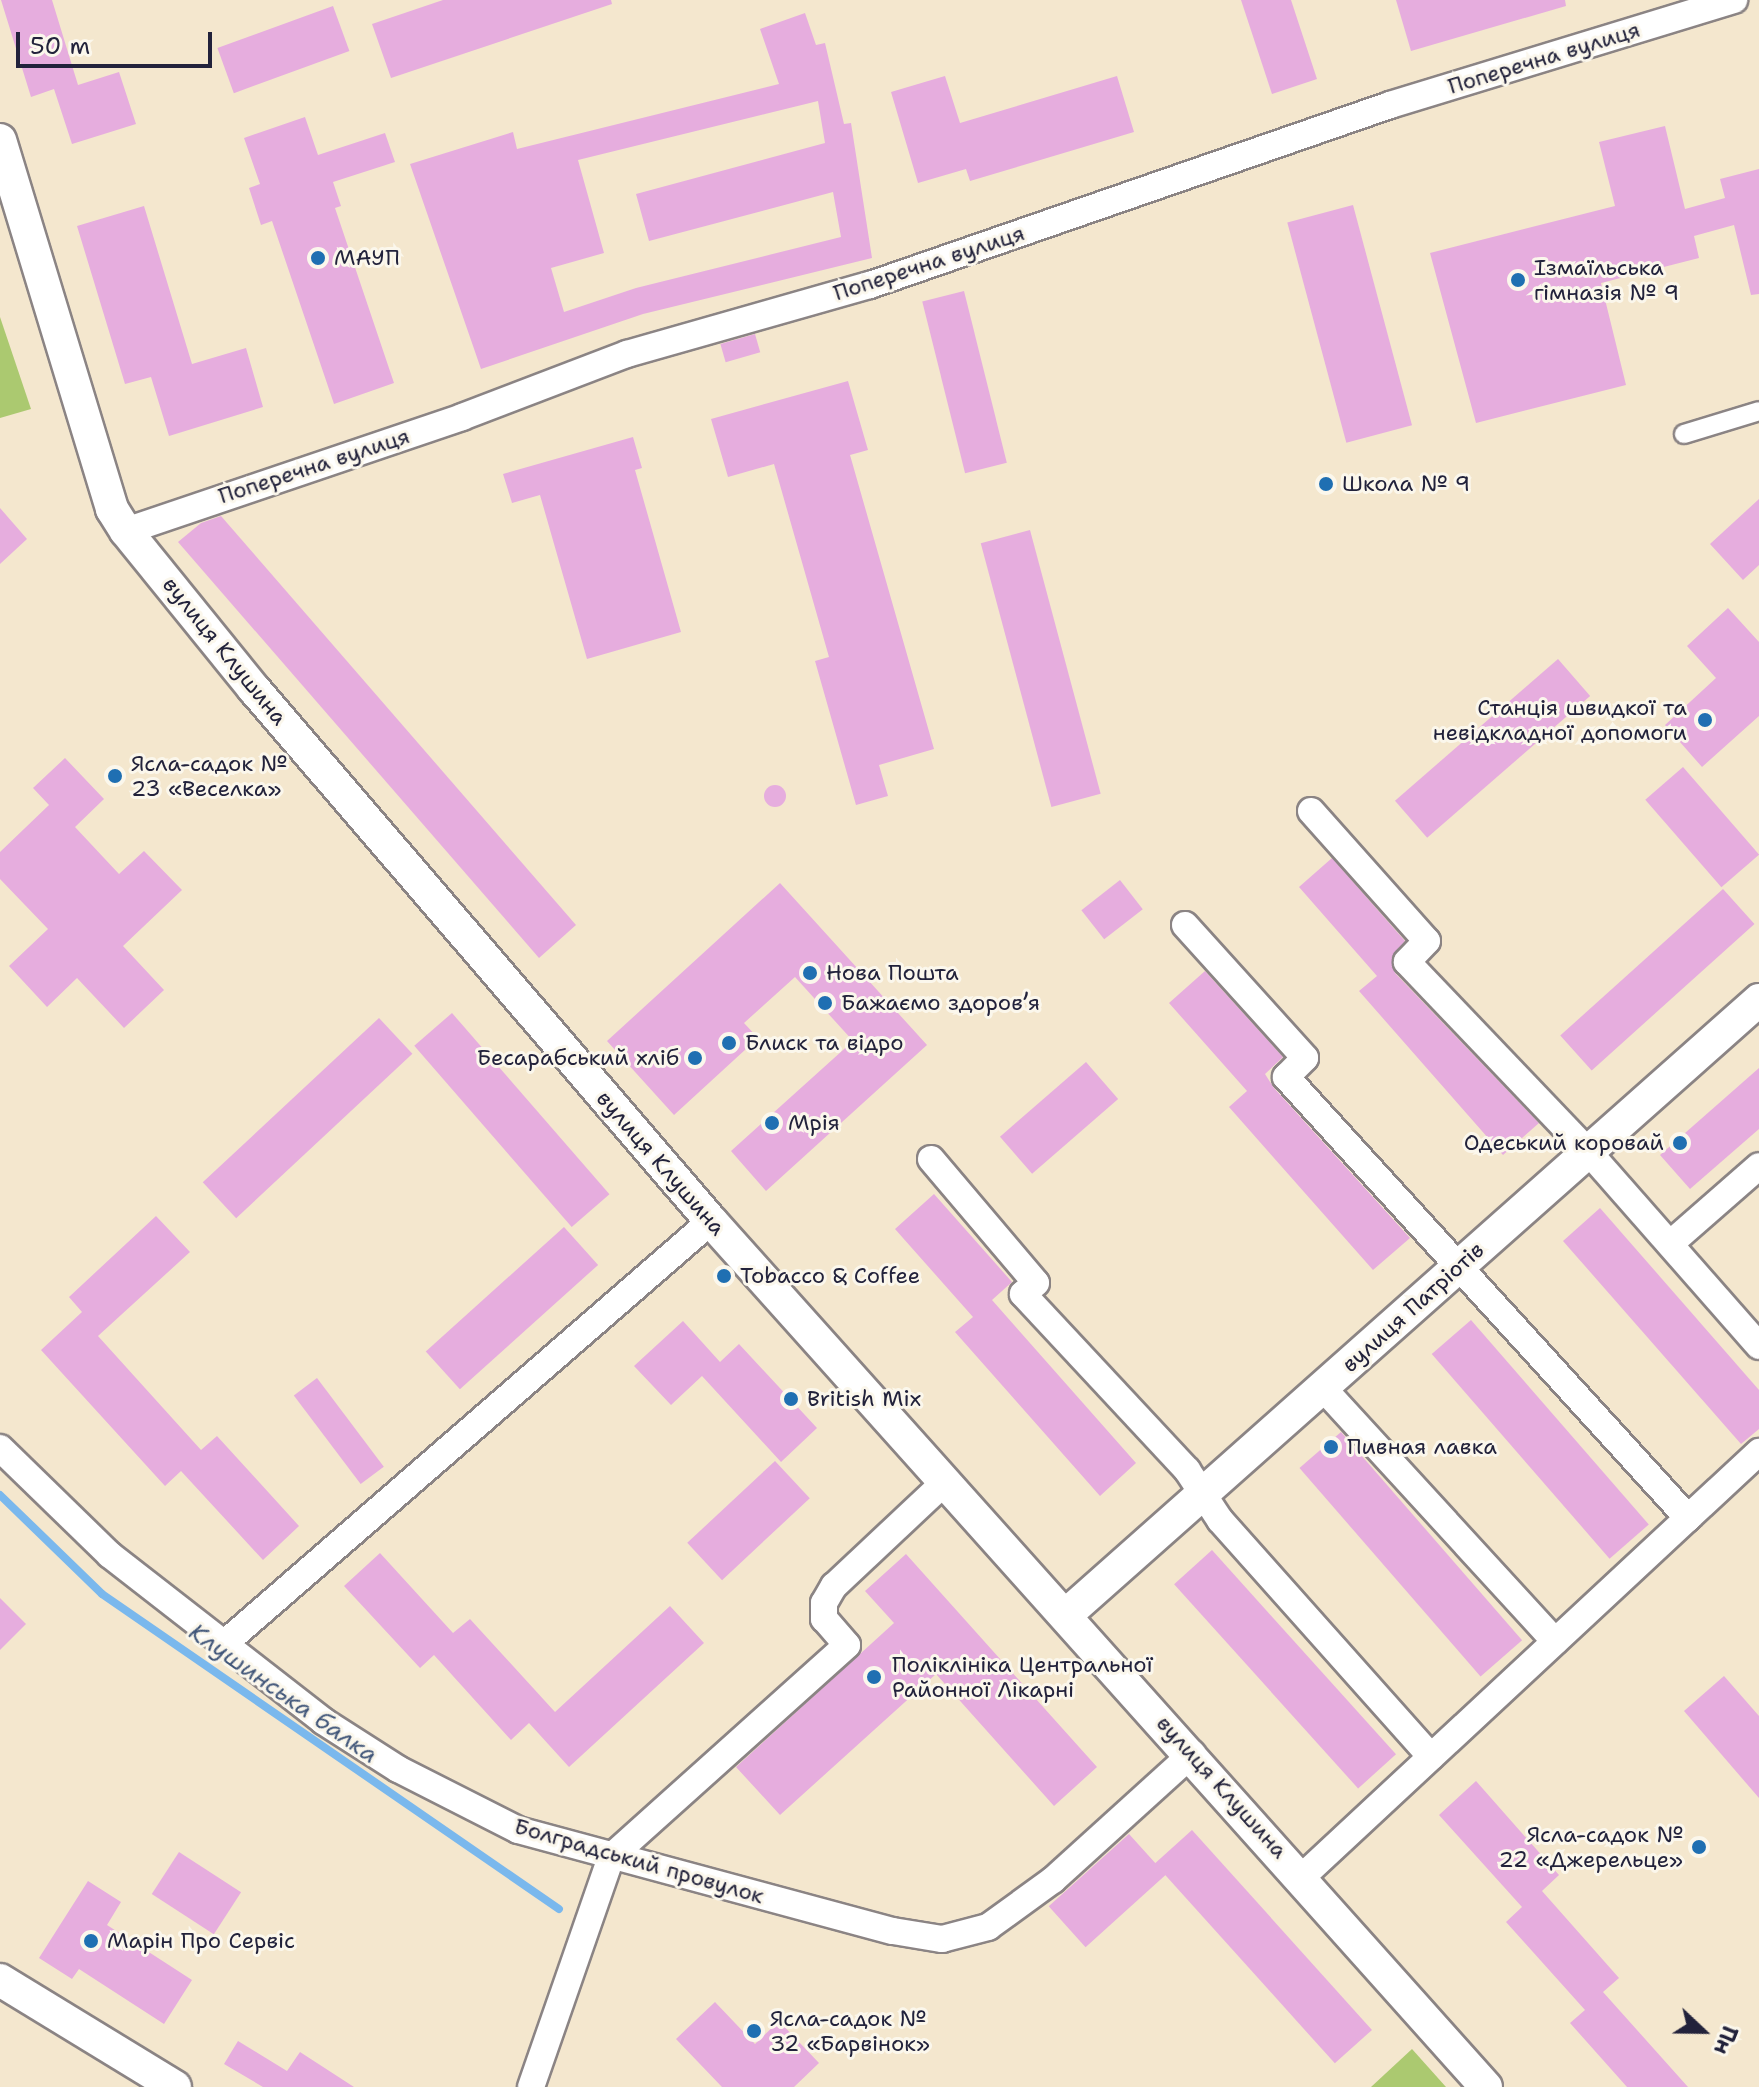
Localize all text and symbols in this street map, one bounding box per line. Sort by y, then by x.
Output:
scale bar [20,16,216,66]
street label: Поперечна вулиця [1445,16,1643,100]
text: 50 m [30,30,90,62]
street label: Поперечна вулиця [830,220,1028,306]
place label: МАУП [334,245,400,271]
marker: МАУП [309,249,327,267]
place label: Ізмаїльська гімназія № 9 [1534,254,1679,306]
marker: Ізмаїльська гімназія № 9 [1509,271,1527,289]
street label: Поперечна вулиця [215,423,413,509]
place label: Школа № 9 [1342,471,1470,497]
marker: Школа № 9 [1317,475,1335,493]
street label: вулиця Клушина [157,572,293,730]
place label: Станція швидкої та невідкладної допомоги [1433,694,1687,746]
marker: Станція швидкої та невідкладної допомоги [1694,709,1716,731]
place label: Ясла-садок № 23 «Веселка» [131,750,287,802]
marker: Ясла-садок № 23 «Веселка» [106,767,124,785]
place label: Нова Пошта [826,960,959,986]
marker: Нова Пошта [801,964,819,982]
place label: Бажаємо здоровʼя [841,990,1040,1016]
marker: Бажаємо здоровʼя [816,994,834,1012]
place label: Блиск та відро [745,1030,904,1056]
marker: Блиск та відро [720,1034,738,1052]
place label: Бесарабський хліб [477,1045,679,1071]
marker: Бесарабський хліб [686,1049,704,1067]
street label: вулиця Клушина [591,1085,731,1241]
place label: Мрія [788,1110,840,1136]
marker: Мрія [763,1114,781,1132]
place label: Одеський коровай [1464,1130,1664,1156]
marker: Одеський коровай [1671,1134,1689,1152]
street label: вулиця Патріотів [1337,1236,1489,1378]
place label: Tobacco & Coffee [740,1263,920,1289]
marker: Tobacco & Coffee [715,1267,733,1285]
place label: British Mix [807,1386,921,1412]
marker: British Mix [782,1390,800,1408]
place label: Пивная лавка [1347,1434,1497,1460]
marker: Пивная лавка [1322,1438,1340,1456]
water label: Клушинська балка [183,1618,383,1770]
place label: Поліклініка Центральної Районної Лікарні [892,1651,1153,1702]
marker: Поліклініка Центральної Районної Лікарні [863,1666,885,1688]
street label: вулиця Клушина [1151,1710,1293,1864]
street label: Болградський провулок [511,1813,767,1909]
place label: Ясла-садок № 22 «Джерельце» [1499,1821,1683,1872]
marker: Ясла-садок № 22 «Джерельце» [1690,1838,1708,1856]
place label: Марін Про Сервіс [107,1928,295,1954]
marker: Марін Про Сервіс [82,1932,100,1950]
north arrow [1663,1991,1743,2071]
place label: Ясла-садок № 32 «Барвінок» [770,2005,930,2056]
text: Пн [1707,2021,1745,2059]
marker: Ясла-садок № 32 «Барвінок» [745,2022,763,2040]

